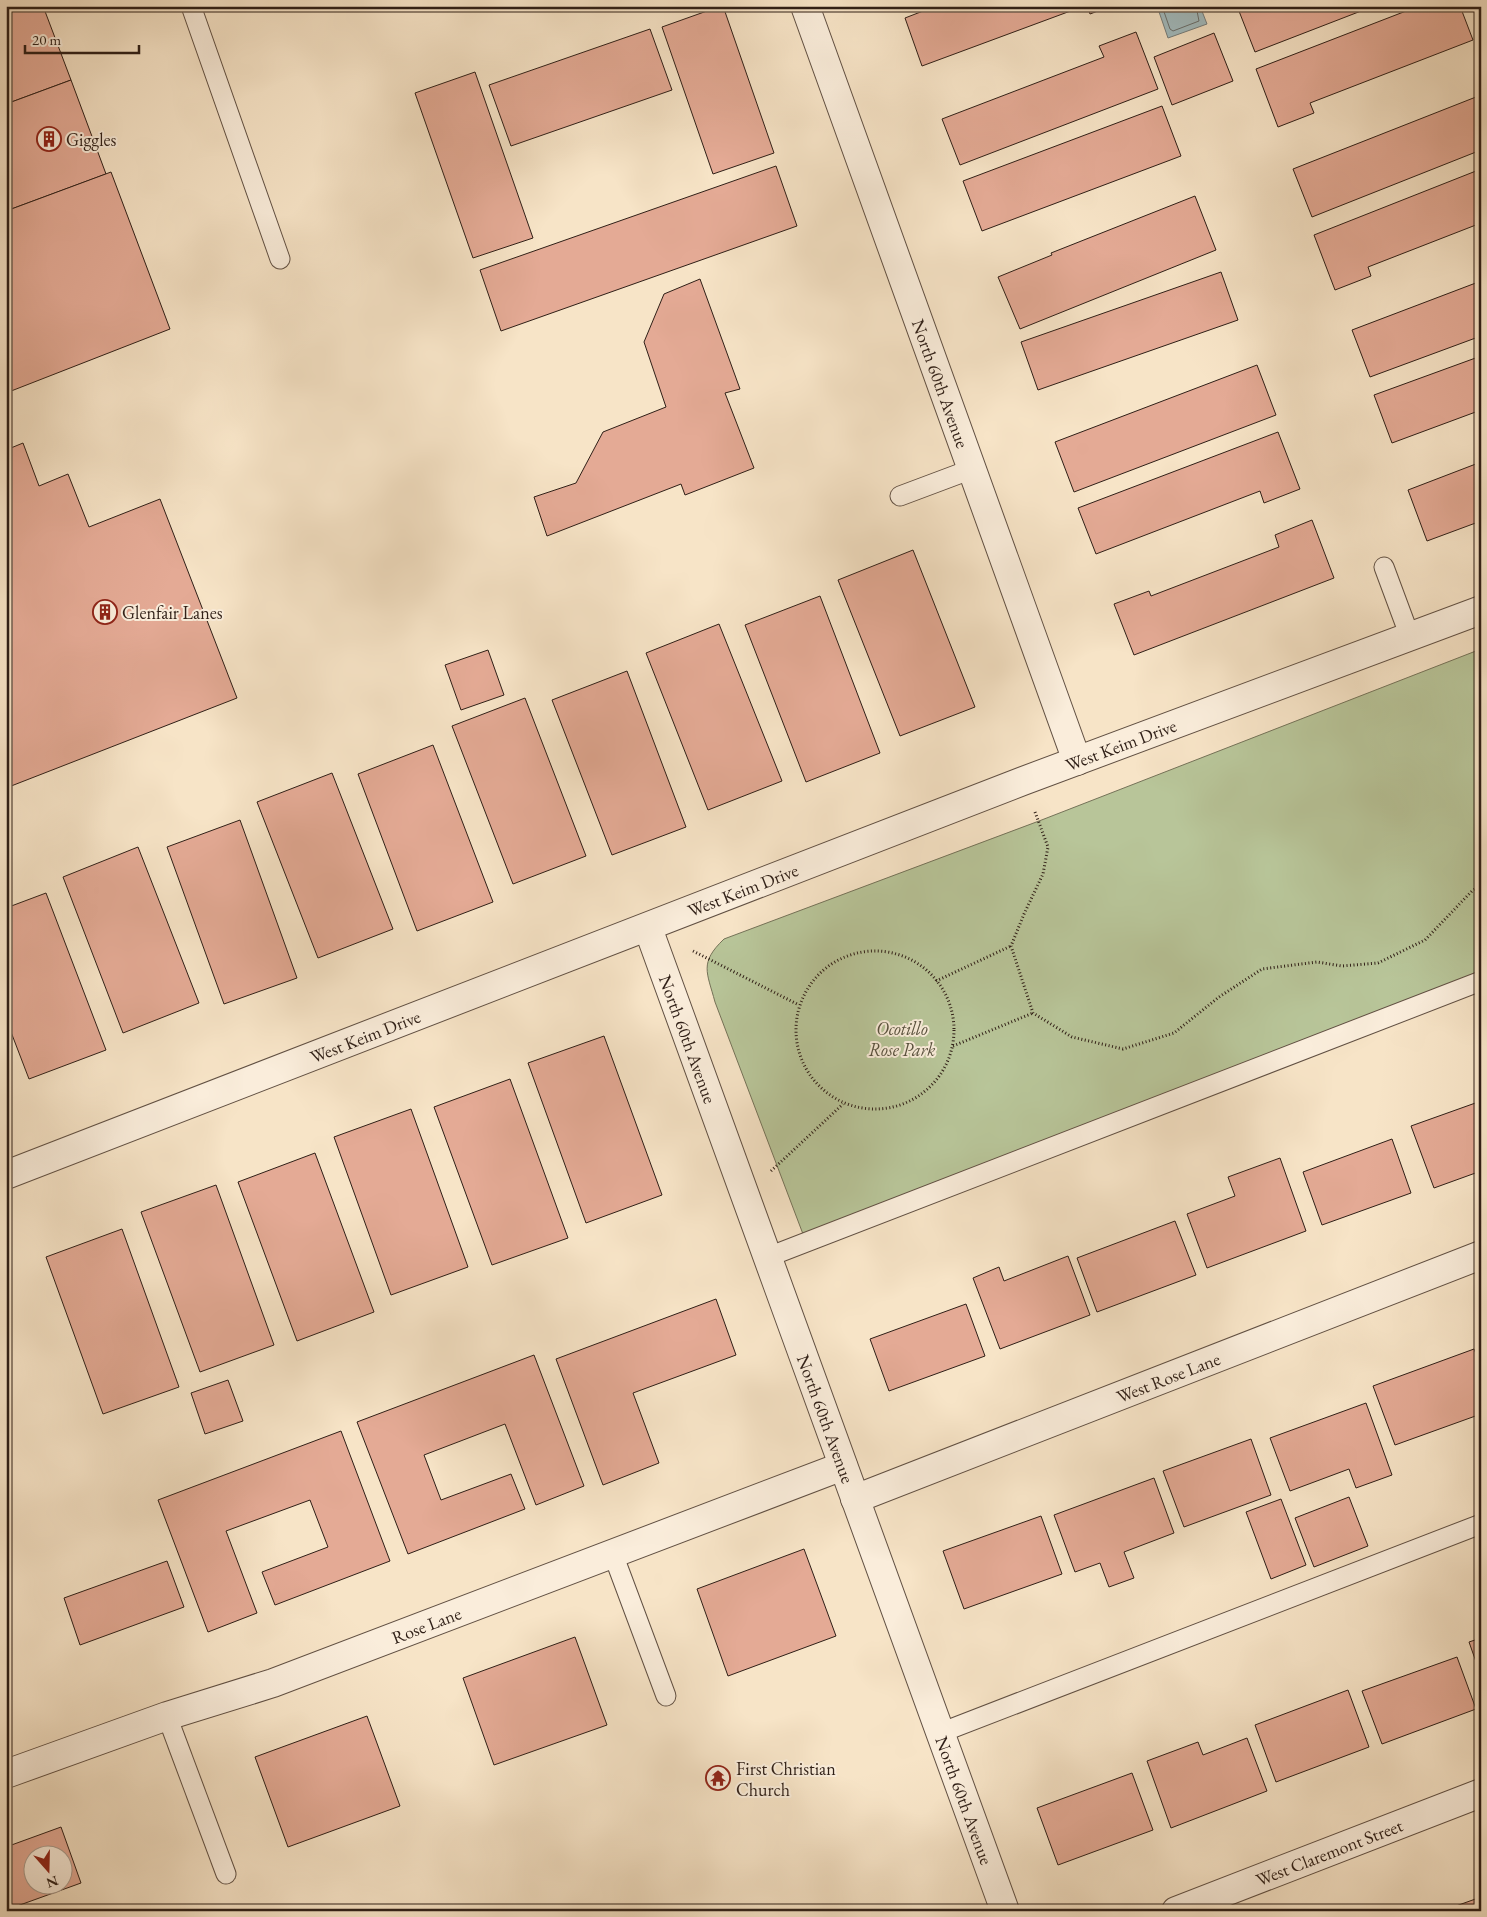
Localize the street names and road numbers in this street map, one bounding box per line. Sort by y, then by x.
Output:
street label: North 60th Avenue [907,316,975,451]
street label: West Keim Drive [1062,713,1179,776]
street label: West Keim Drive [684,858,801,921]
street label: North 60th Avenue [654,971,722,1106]
street label: West Keim Drive [306,1004,424,1068]
street label: West Rose Lane [1113,1346,1223,1408]
street label: North 60th Avenue [792,1351,860,1486]
street label: Rose Lane [388,1601,464,1648]
street label: North 60th Avenue [931,1733,999,1868]
street label: West Claremont Street [1252,1813,1406,1891]

